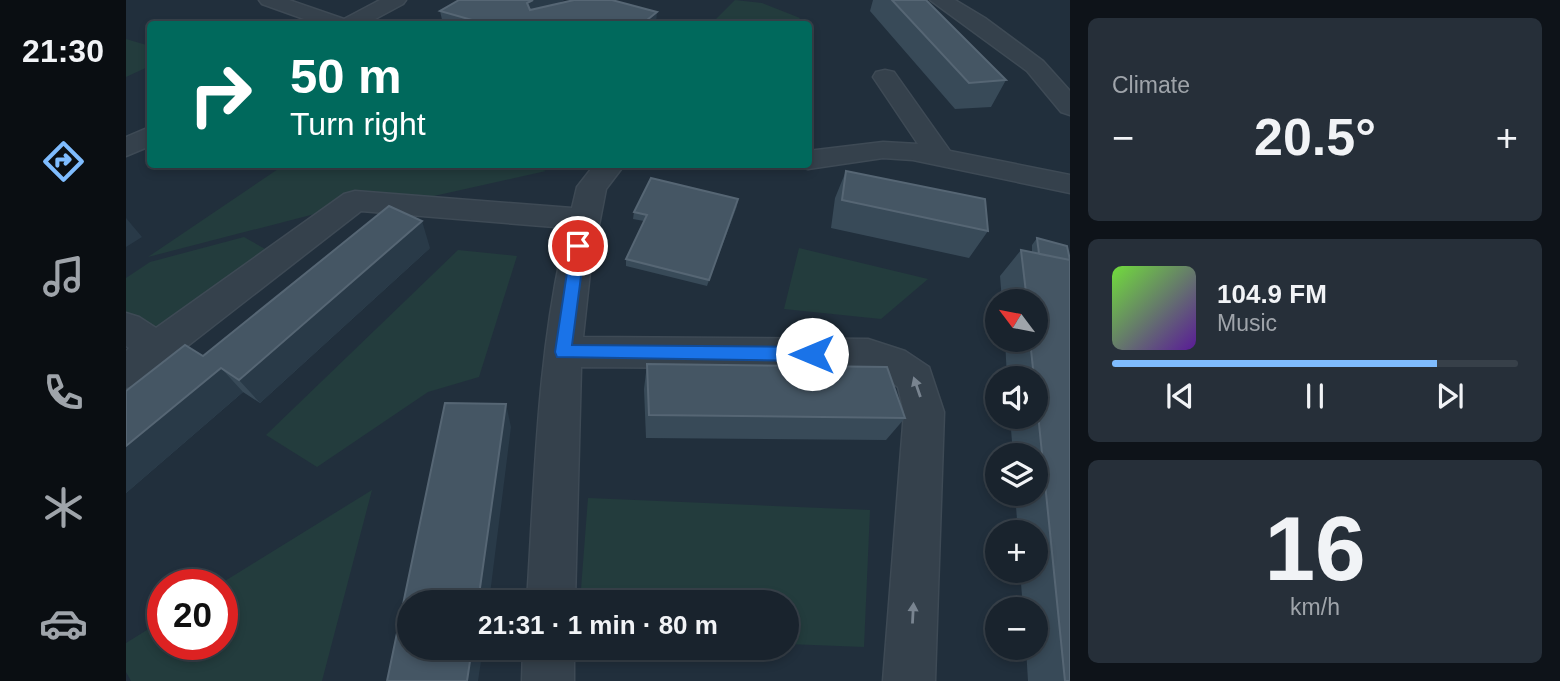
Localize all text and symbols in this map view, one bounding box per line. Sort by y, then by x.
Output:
text: 21:30 [22,33,104,69]
icon: right [175,49,266,140]
text: 50 m [290,49,402,103]
text: Climate [1112,72,1190,98]
text: Turn right [290,106,426,142]
text: 20.5° [1254,108,1376,166]
text: − [1112,117,1134,159]
text: + [1496,117,1518,159]
icon: directions [39,137,88,186]
pin [548,216,608,276]
icon: arrive [559,227,597,265]
icon: music [39,252,88,301]
text: 104.9 FM [1217,279,1327,309]
north arrow [985,289,1048,352]
map controls [985,289,1048,660]
text: Music [1217,310,1277,336]
position arrow [775,317,849,391]
button: sound [985,366,1048,429]
icon: phone [39,368,88,417]
one-way arrow [911,376,922,397]
icon: previous [1161,377,1199,415]
icon: pause [1296,377,1334,415]
icon: next [1431,377,1469,415]
button: layers [985,443,1048,506]
icon: climate [39,483,88,532]
text: 16 [1264,498,1366,599]
button: + [985,520,1048,583]
speed limit sign: 20 [147,569,238,660]
text: km/h [1290,594,1340,620]
button: − [985,597,1048,660]
icon: car [39,599,88,648]
one-way arrow [907,602,918,624]
text: 21:31 · 1 min · 80 m [478,610,718,640]

